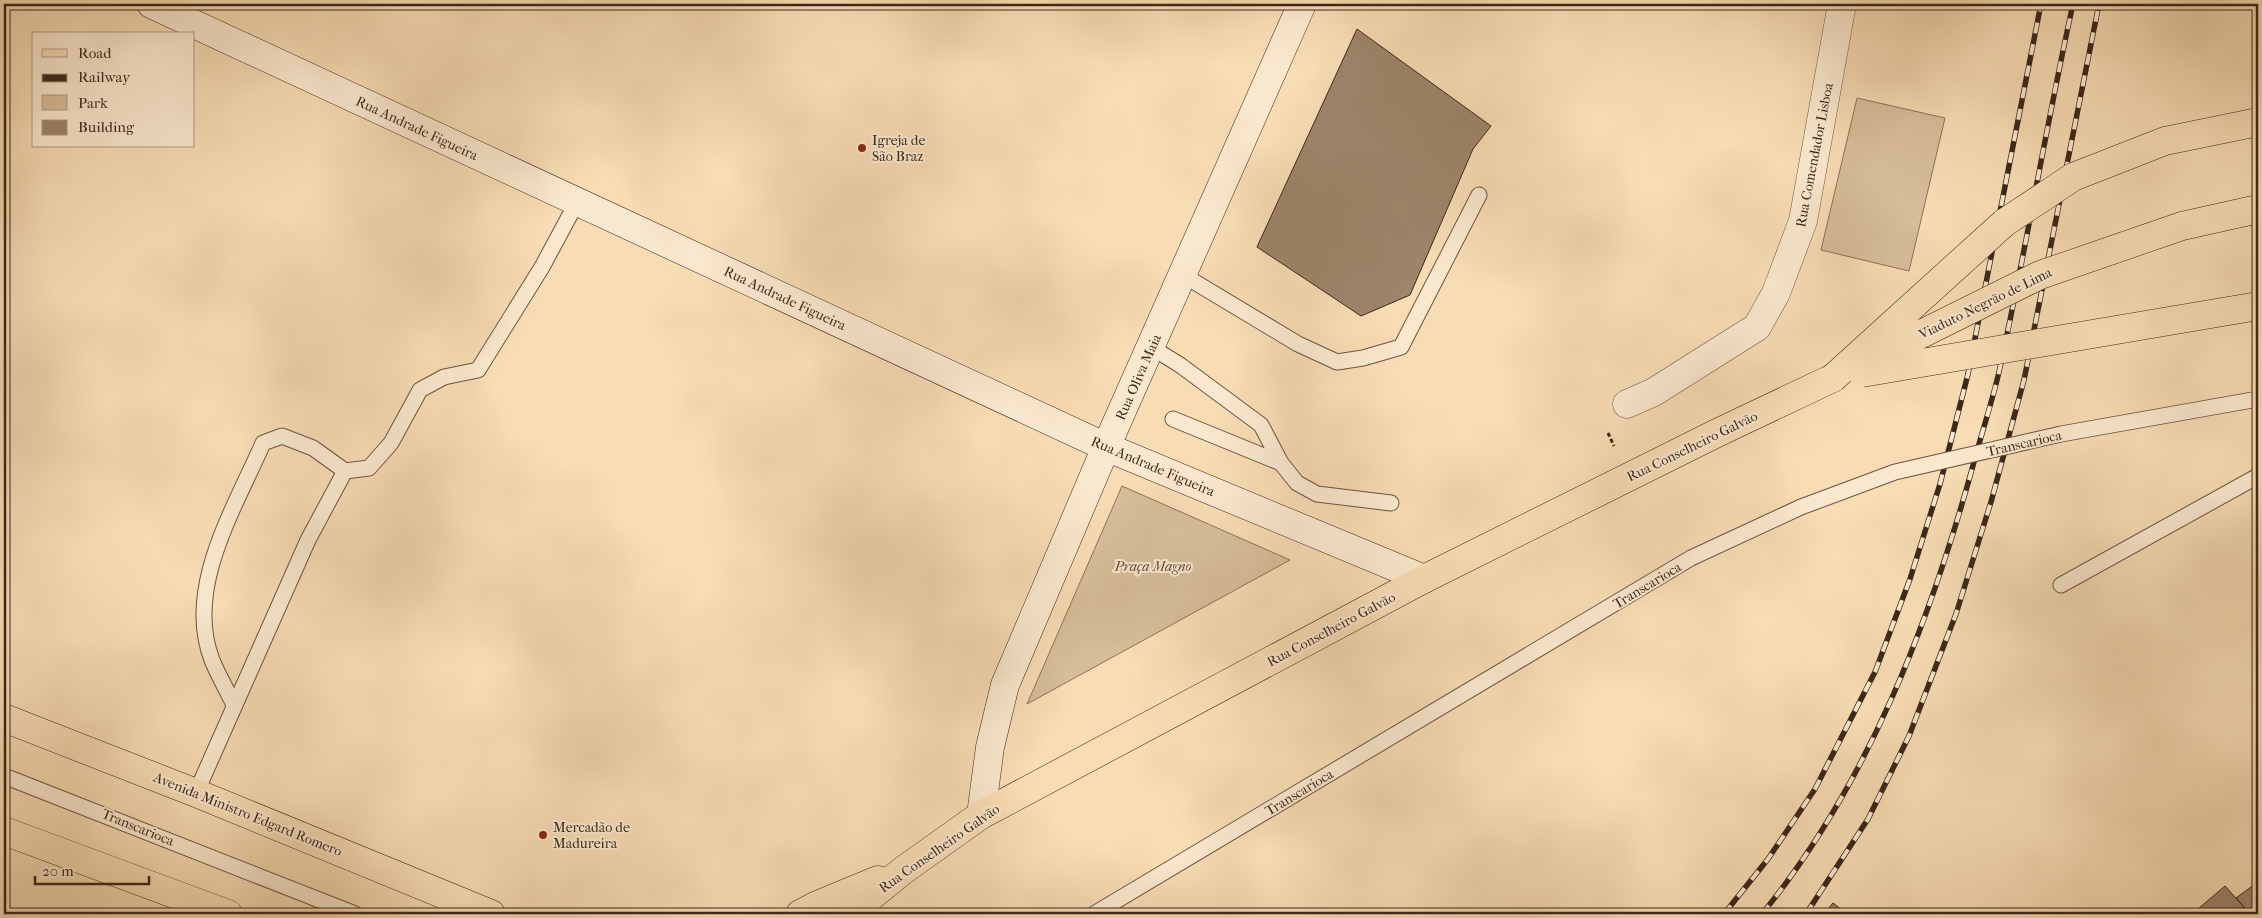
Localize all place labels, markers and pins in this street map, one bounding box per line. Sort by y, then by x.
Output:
place label: Igreja de São Braz [872,132,925,165]
marker: Igreja de São Braz [856,142,868,154]
place label: Mercadão de Madureira [553,819,630,852]
marker: Mercadão de Madureira [537,829,549,841]

